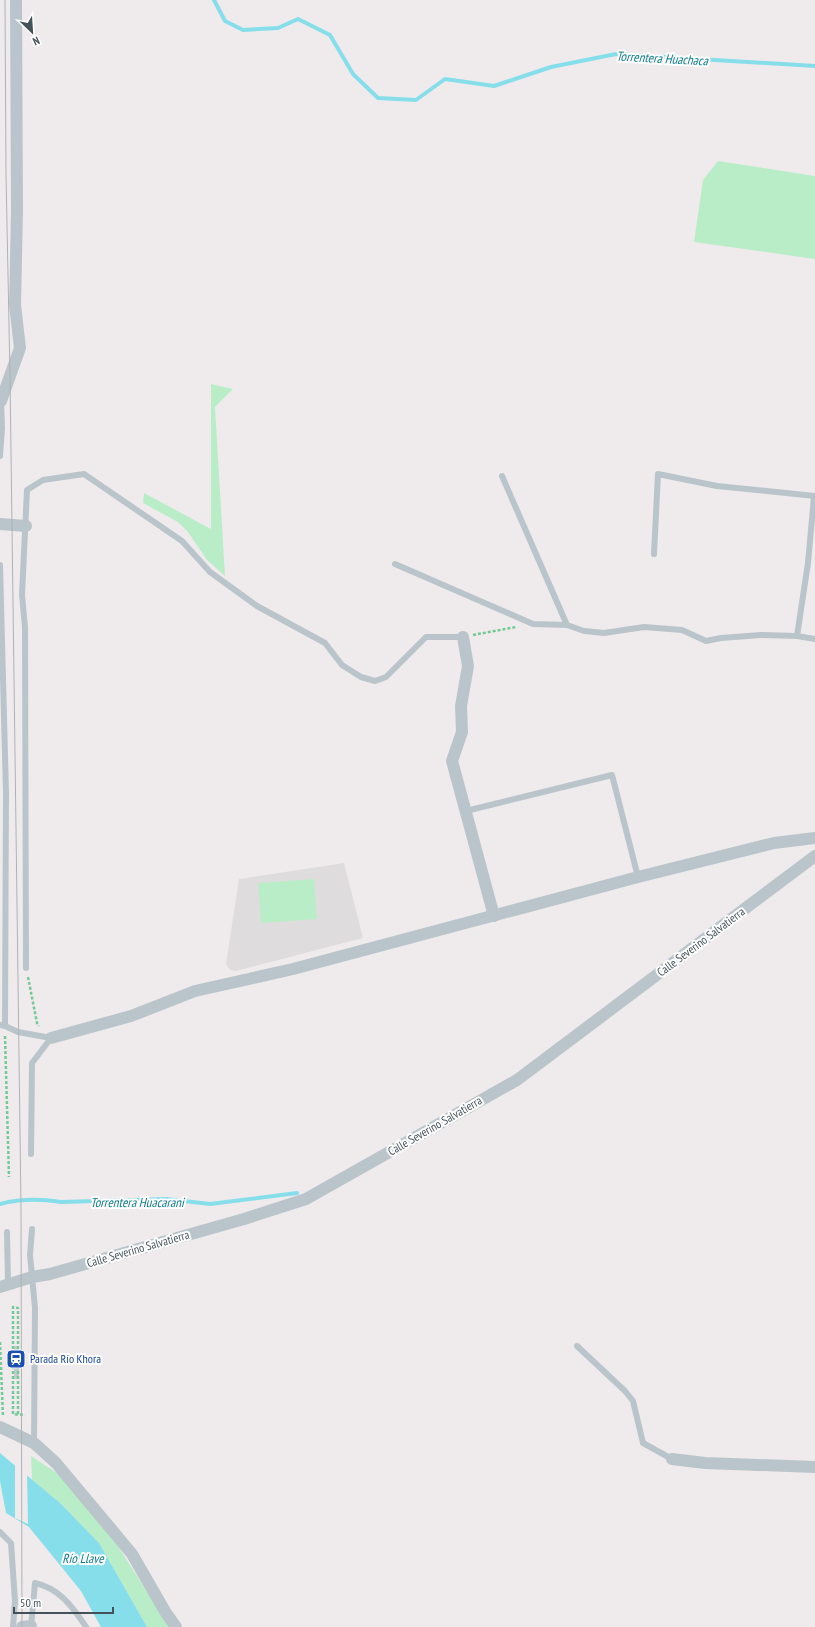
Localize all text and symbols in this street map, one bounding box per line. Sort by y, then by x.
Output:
north arrow [12,12,52,52]
text: N [31,33,42,49]
water label: Torrentera Huachaca [616,48,709,69]
street label: Calle Severino Salvatierra [654,904,748,980]
street label: Calle Severino Salvatierra [385,1092,485,1159]
water label: Torrentera Huacarani [90,1194,186,1211]
street label: Calle Severino Salvatierra [85,1227,191,1270]
station icon: Parada Río Khora [5,1348,27,1370]
place label: Parada Río Khora [30,1351,101,1366]
water label: Río Llave [62,1550,105,1567]
scale bar [14,1589,113,1615]
text: 50 m [20,1595,41,1610]

